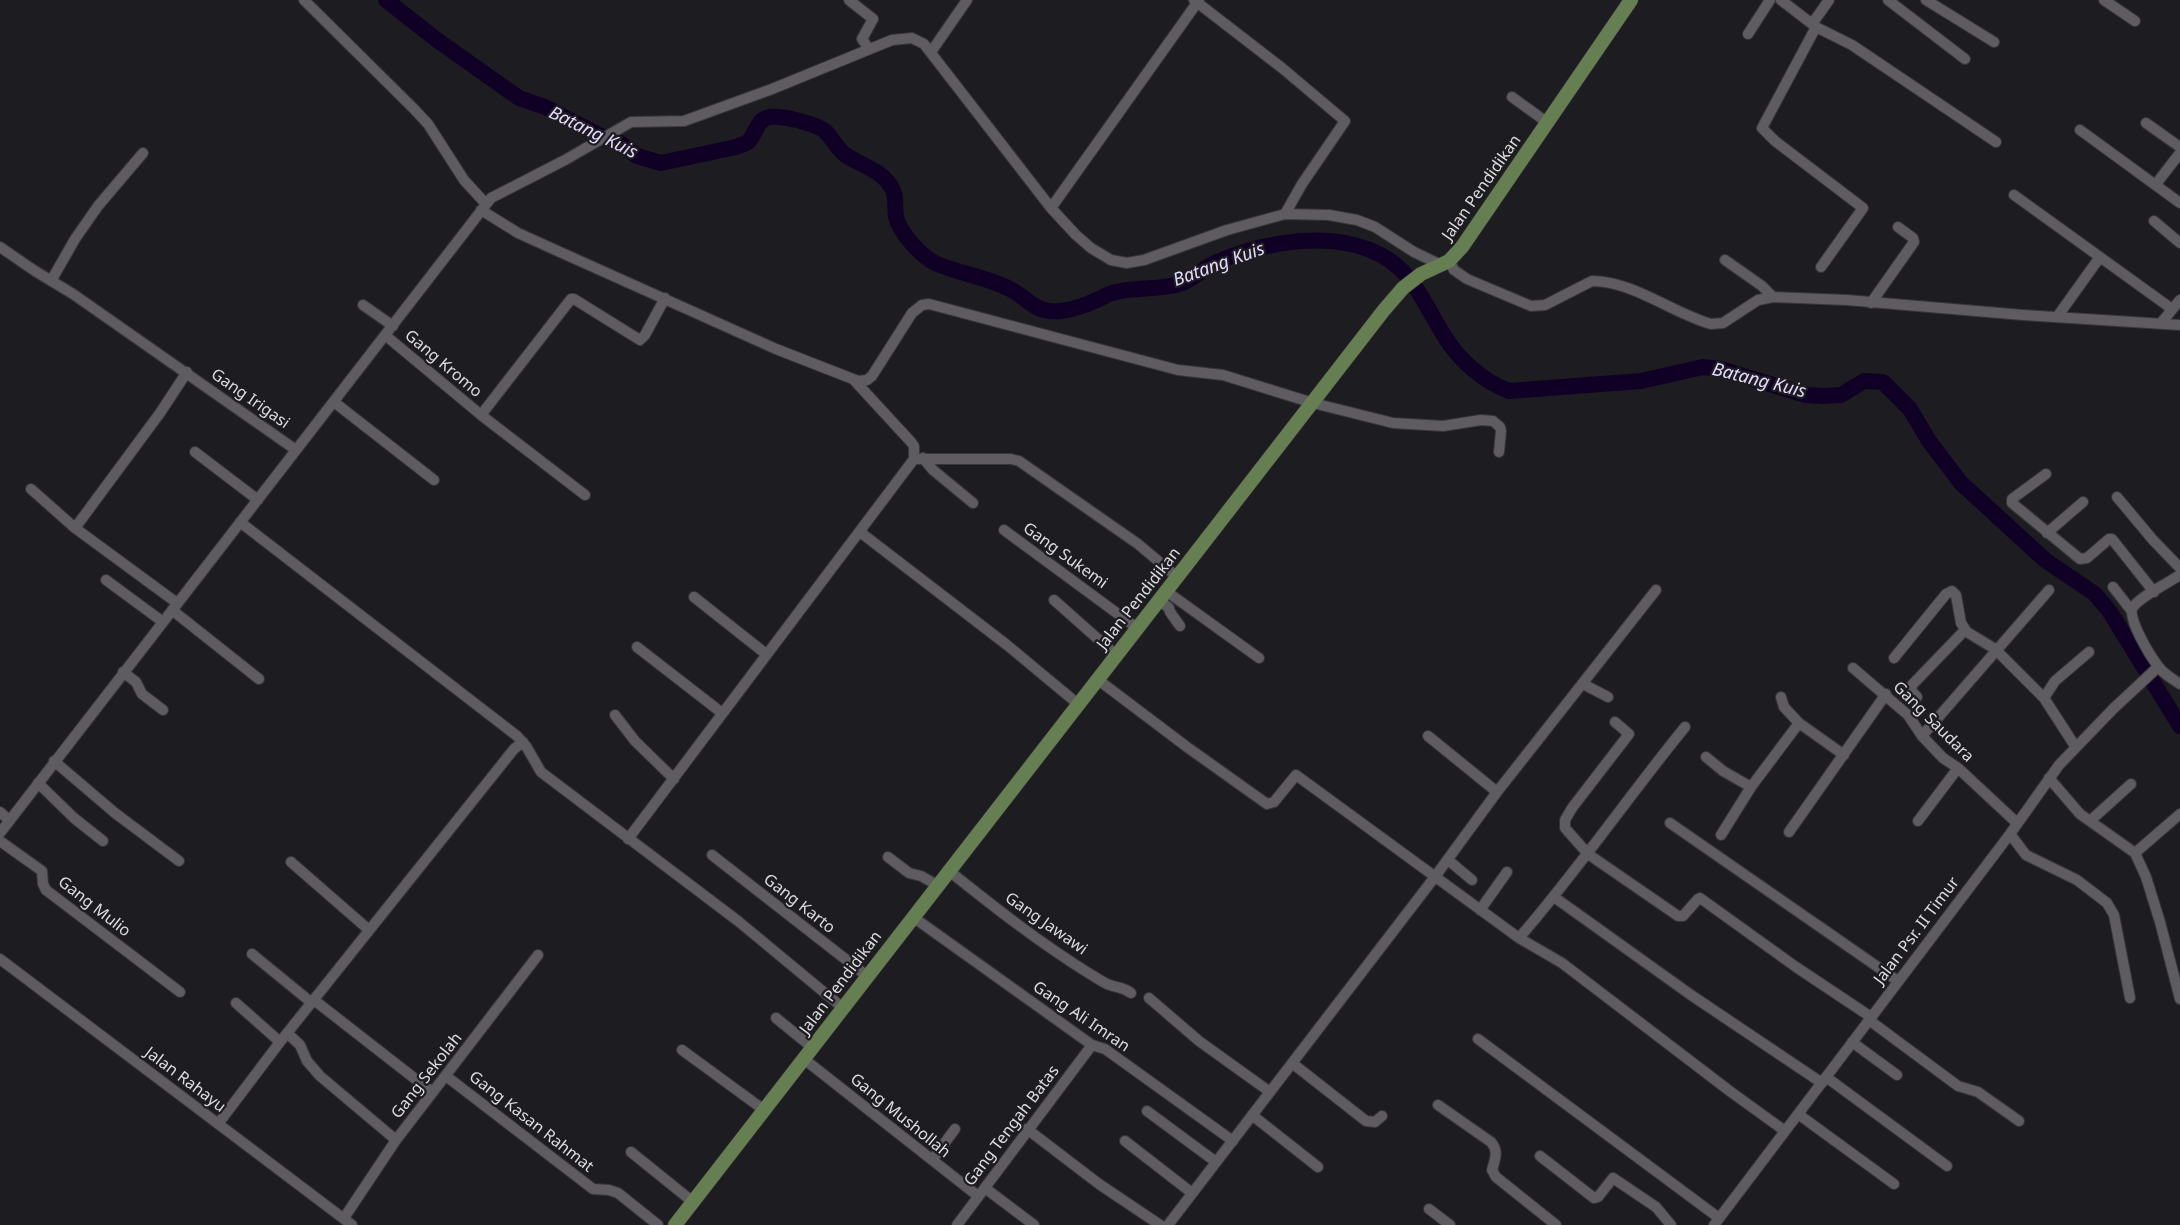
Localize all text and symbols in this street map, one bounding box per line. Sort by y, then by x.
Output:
water label: Batang Kuis [545,102,641,164]
street label: Jalan Pendidikan [1438,132,1526,244]
water label: Batang Kuis [1170,238,1268,292]
street label: Gang Kromo [400,326,486,402]
water label: Batang Kuis [1710,359,1808,403]
street label: Gang Irigasi [207,365,293,433]
street label: Gang Sukemi [1019,519,1111,593]
street label: Jalan Pendidikan [1093,544,1185,654]
street label: Gang Saudara [1889,678,1977,766]
street label: Gang Karto [759,870,839,938]
street label: Gang Mulio [54,873,134,941]
street label: Jalan Psr. II Timur [1870,873,1964,989]
street label: Gang Jawawi [1001,889,1091,959]
street label: Jalan Pendidikan [796,928,886,1038]
street label: Gang Ali Imran [1029,978,1133,1056]
street label: Gang Sekolah [388,1029,466,1123]
street label: Jalan Rahayu [141,1043,229,1117]
street label: Gang Tengah Batas [960,1062,1064,1190]
street label: Gang Kasan Rahmat [465,1067,597,1177]
street label: Gang Mushollah [846,1070,954,1162]

